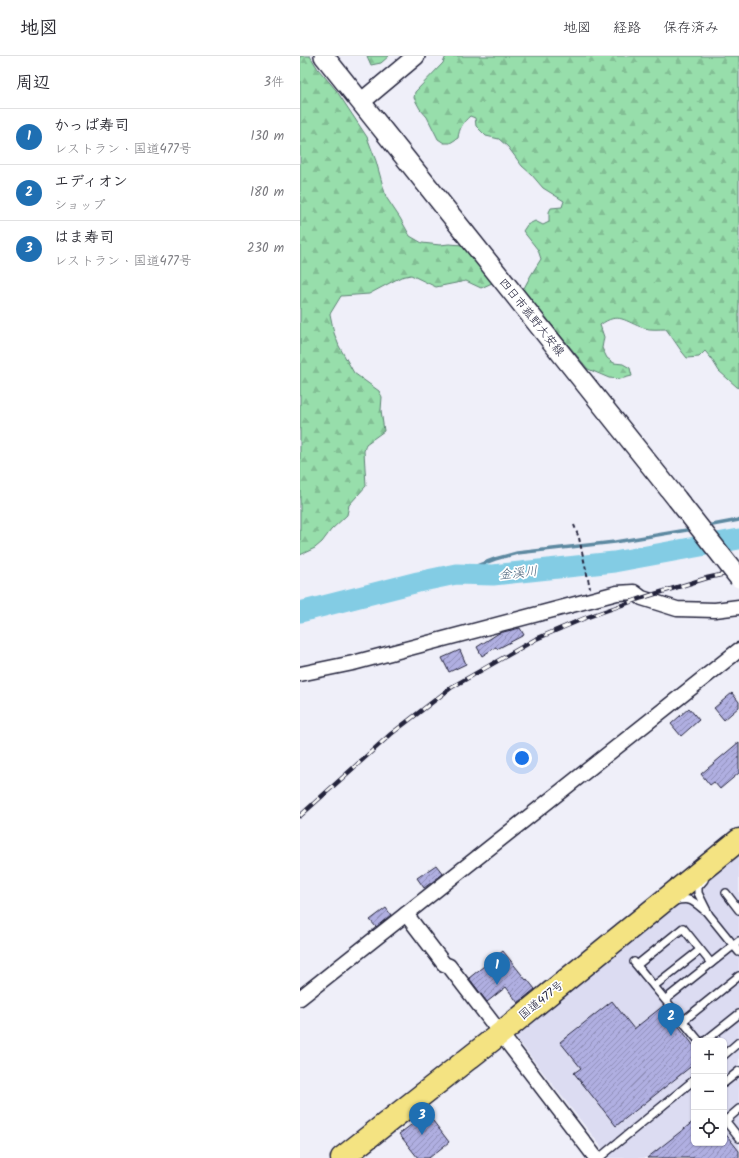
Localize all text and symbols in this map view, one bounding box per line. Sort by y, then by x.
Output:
text: 地図 [20,14,58,44]
text: 地図 [563,17,591,39]
text: 経路 [613,17,641,39]
text: 保存済み [663,17,719,39]
text: 周辺 [16,70,50,97]
text: 3件 [264,72,284,93]
text: かっぱ寿司 [54,114,129,138]
text: 1 [27,126,31,147]
text: 130 m [250,126,284,147]
text: レストラン · 国道477号 [54,139,192,160]
text: エディオン [54,170,128,194]
text: 2 [25,182,33,203]
text: 180 m [250,182,284,203]
text: ショップ [54,195,105,216]
text: はま寿司 [54,226,114,250]
text: 3 [25,238,33,259]
text: 230 m [247,238,284,259]
text: レストラン · 国道477号 [54,251,192,272]
street label: 四日市菰野大安線 [494,274,569,361]
water label: 金溪川 [498,561,539,586]
your location [512,748,532,768]
pin: 1 [484,952,510,985]
street label: 国道477号 [514,976,568,1025]
pin: 2 [658,1003,684,1036]
map controls [691,1038,727,1146]
button: + [691,1038,727,1074]
button: − [691,1074,727,1110]
pin: 3 [409,1102,435,1135]
button: locate [691,1110,727,1146]

